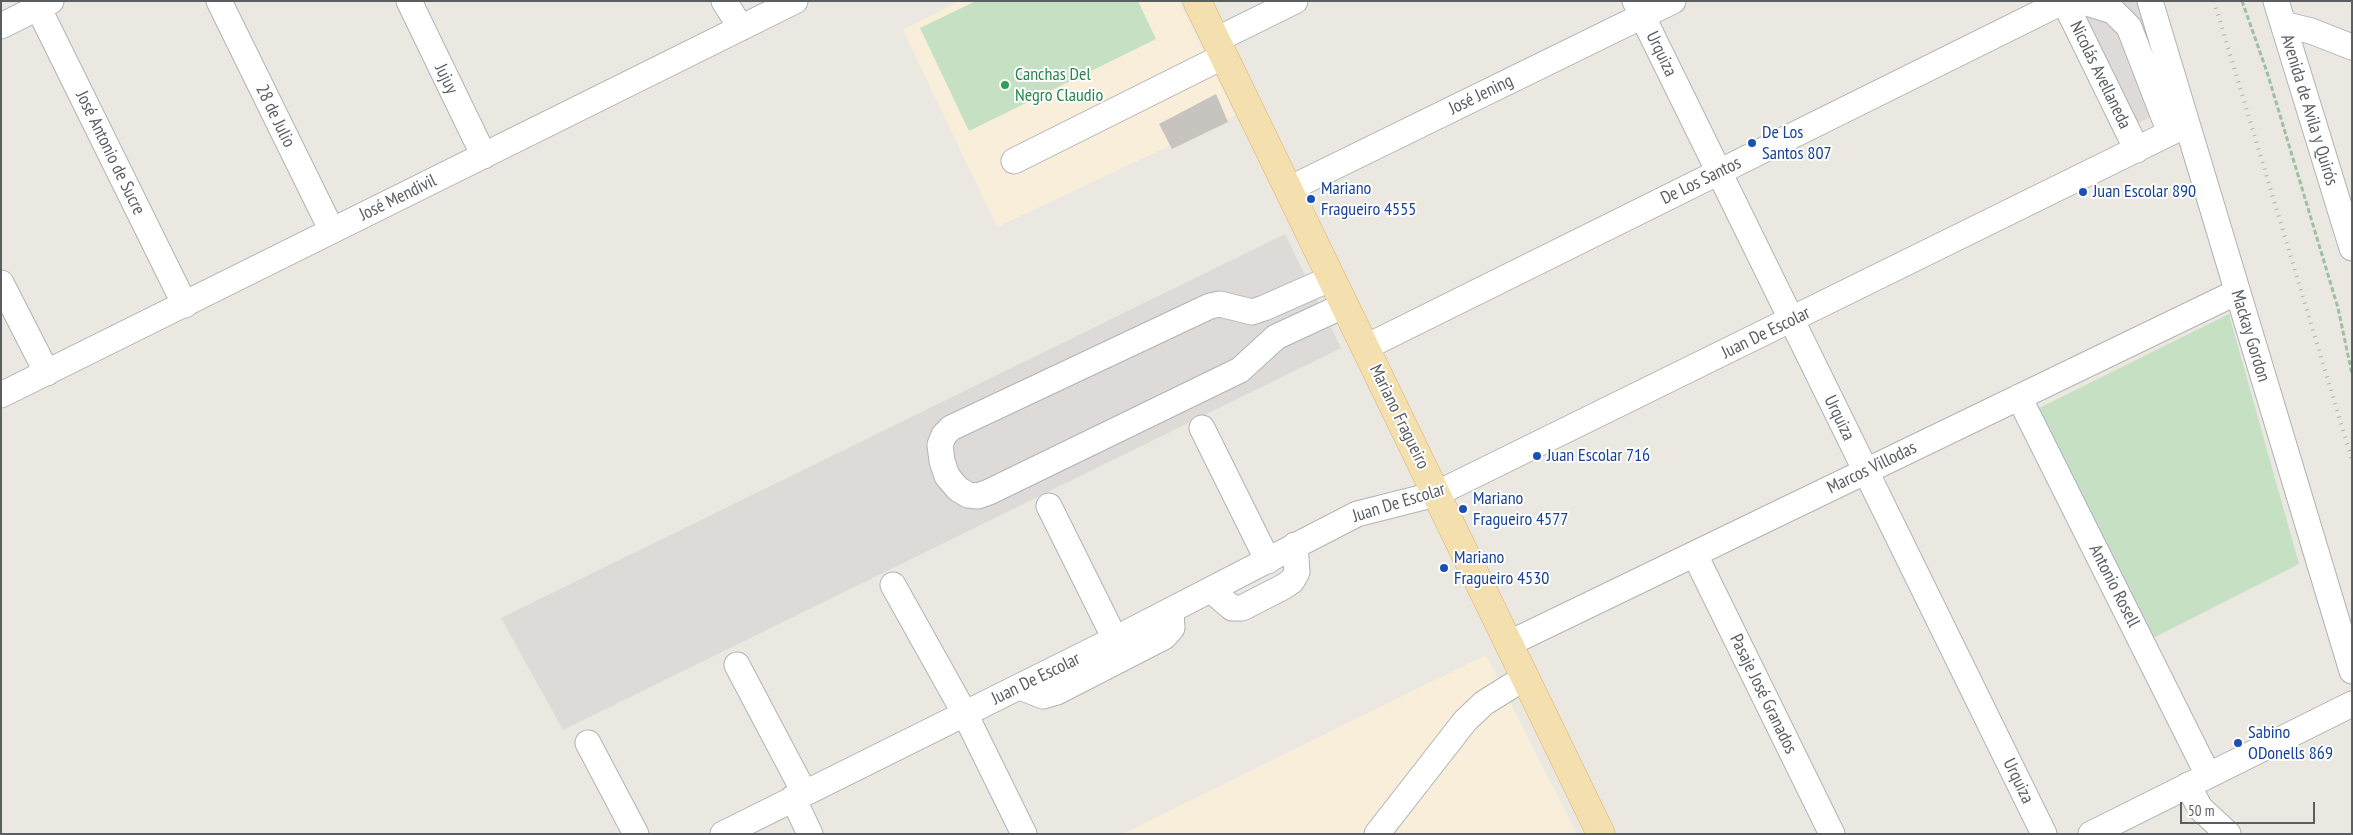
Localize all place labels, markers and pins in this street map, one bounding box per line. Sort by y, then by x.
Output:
place label: Canchas Del Negro Claudio [1015,64,1103,106]
marker: Canchas Del Negro Claudio [999,79,1011,91]
place label: De Los Santos 807 [1762,122,1832,164]
marker: De Los Santos 807 [1746,137,1758,149]
place label: Mariano Fragueiro 4555 [1321,178,1416,220]
place label: Juan Escolar 890 [2093,181,2196,203]
marker: Juan Escolar 890 [2077,186,2089,198]
marker: Mariano Fragueiro 4555 [1305,193,1317,205]
place label: Juan Escolar 716 [1547,445,1650,467]
marker: Juan Escolar 716 [1531,450,1543,462]
place label: Mariano Fragueiro 4577 [1473,488,1568,530]
marker: Mariano Fragueiro 4577 [1457,503,1469,515]
place label: Mariano Fragueiro 4530 [1454,547,1549,590]
marker: Mariano Fragueiro 4530 [1438,562,1450,574]
place label: Sabino ODonells 869 [2248,722,2333,764]
marker: Sabino ODonells 869 [2232,737,2244,749]

